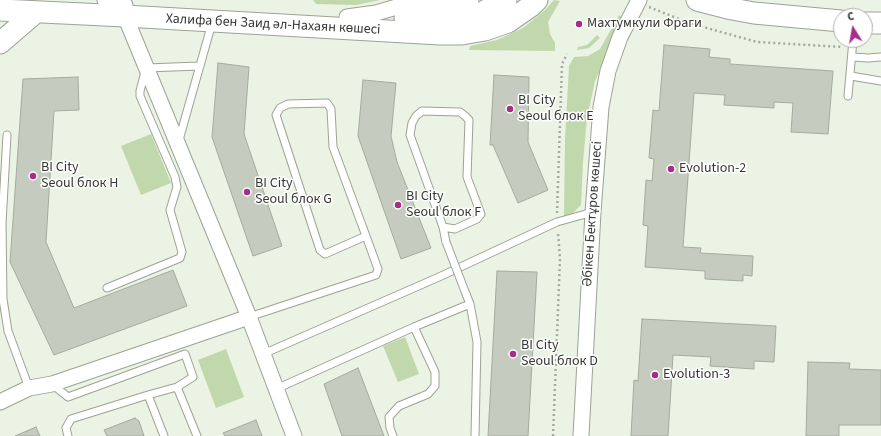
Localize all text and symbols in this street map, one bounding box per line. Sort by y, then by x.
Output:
north arrow [833,8,873,48]
text: С [846,9,855,25]
street label: Халифа бен Заид әл-Нахаян көшесі [165,11,381,39]
place label: Махтумкули Фраги [587,16,702,32]
marker: Махтумкули Фраги [574,19,584,29]
place label: BI City Seoul блок E [518,93,594,126]
marker: BI City Seoul блок E [505,104,515,114]
street label: Әбікен Бектұров көшесі [580,141,606,287]
place label: BI City Seoul блок H [41,160,118,192]
place label: Evolution-2 [679,161,746,177]
marker: Evolution-2 [666,164,676,174]
marker: BI City Seoul блок H [28,171,38,181]
place label: BI City Seoul блок G [255,176,332,208]
marker: BI City Seoul блок G [242,187,252,197]
place label: BI City Seoul блок F [406,189,481,222]
marker: BI City Seoul блок F [393,200,403,210]
place label: BI City Seoul блок D [521,338,598,370]
marker: BI City Seoul блок D [508,349,518,359]
place label: Evolution-3 [663,367,730,383]
marker: Evolution-3 [650,370,660,380]

